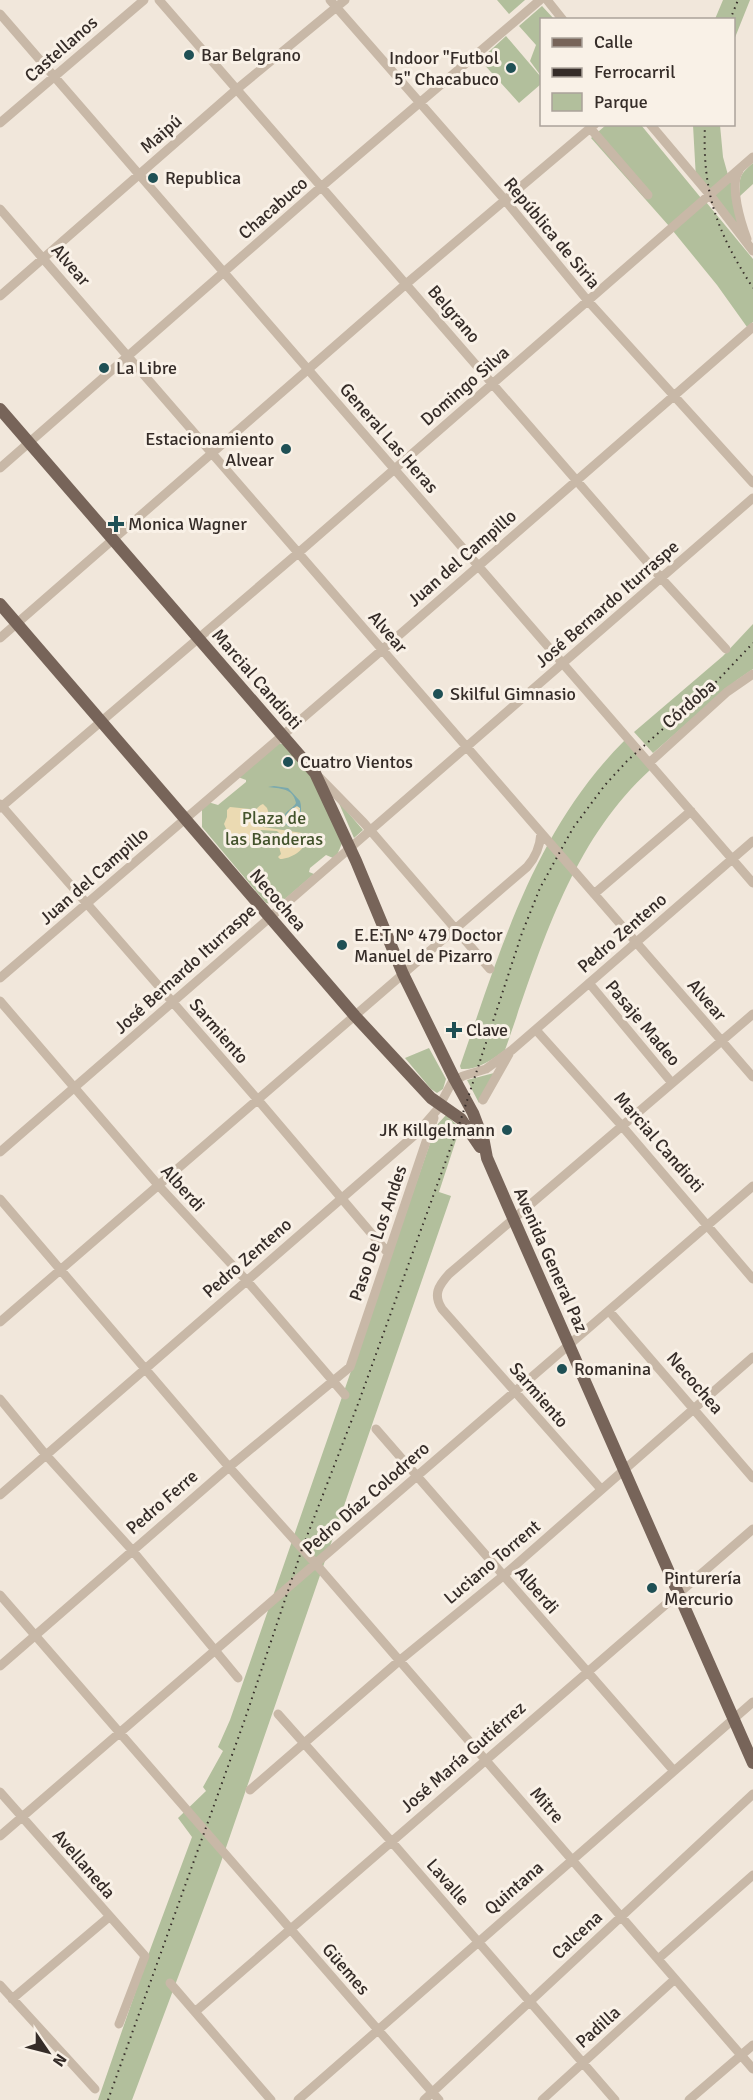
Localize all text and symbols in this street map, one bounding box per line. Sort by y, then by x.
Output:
street label: Castellanos [20,11,102,87]
legend [540,18,735,126]
text: Calle [594,31,633,53]
place label: Bar Belgrano [201,44,301,66]
place label: Indoor "Futbol 5" Chacabuco [389,47,499,90]
marker: Bar Belgrano [182,48,196,62]
marker: Indoor "Futbol 5" Chacabuco [504,61,518,75]
text: Ferrocarril [594,61,675,83]
text: Parque [594,91,648,113]
street label: Maipú [136,110,186,158]
place label: Republica [165,167,241,189]
marker: Republica [146,171,160,185]
street label: Chacabuco [234,172,312,244]
street label: República de Siria [499,173,605,293]
street label: Alvear [47,239,96,291]
street label: Belgrano [423,281,485,347]
street label: Domingo Silva [416,342,514,430]
place label: La Libre [116,357,177,379]
marker: La Libre [97,361,111,375]
street label: General Las Heras [335,378,443,498]
place label: Estacionamiento Alvear [145,428,274,471]
marker: Estacionamiento Alvear [279,442,293,456]
street label: Juan del Campillo [403,505,521,611]
place label: Monica Wagner [128,513,247,535]
marker: Monica Wagner [109,517,123,531]
street label: José Bernardo Iturraspe [531,536,683,672]
street label: Alvear [364,606,413,658]
street label: Marcial Candioti [207,624,307,734]
street label: Córdoba [658,675,720,733]
place label: Skilful Gimnasio [450,683,576,705]
marker: Skilful Gimnasio [431,687,445,701]
place label: Cuatro Vientos [300,751,413,773]
marker: Cuatro Vientos [281,755,295,769]
park label: Plaza de las Banderas [225,807,323,850]
street label: Juan del Campillo [35,823,153,929]
street label: Necochea [245,864,311,936]
street label: Pedro Zenteno [573,888,671,978]
street label: José Bernardo Iturraspe [110,900,260,1038]
place label: E.E.T N° 479 Doctor Manuel de Pizarro [354,924,503,967]
marker: E.E.T N° 479 Doctor Manuel de Pizarro [335,938,349,952]
street label: Alvear [683,974,732,1026]
street label: Pasaje Madeo [601,976,685,1070]
street label: Sarmiento [185,994,253,1068]
place label: Clave [466,1019,508,1041]
marker: Clave [447,1023,461,1037]
street label: Marcial Candioti [609,1087,709,1197]
place label: JK Killgelmann [379,1119,495,1141]
marker: JK Killgelmann [500,1123,514,1137]
street label: Alberdi [156,1160,210,1216]
street label: Paso De Los Andes [344,1162,412,1304]
street label: Avenida General Paz [509,1184,593,1336]
street label: Pedro Zenteno [198,1213,296,1303]
street label: Necochea [662,1347,728,1419]
street label: Sarmiento [505,1358,573,1432]
place label: Romanina [574,1358,651,1380]
marker: Romanina [555,1362,569,1376]
street label: Pedro Díaz Colodrero [298,1437,434,1559]
street label: Pedro Ferre [122,1465,202,1539]
street label: Luciano Torrent [439,1515,545,1609]
street label: Alberdi [511,1562,563,1618]
place label: Pinturería Mercurio [664,1567,741,1610]
marker: Pinturería Mercurio [645,1581,659,1595]
street label: José María Gutiérrez [396,1697,530,1817]
street label: Mitre [525,1782,569,1828]
street label: Avellaneda [48,1825,120,1903]
street label: Lavalle [422,1854,474,1910]
street label: Quintana [480,1857,548,1919]
street label: Calcena [547,1906,607,1964]
street label: Güemes [317,1939,375,2000]
street label: Padilla [571,2001,625,2053]
north arrow [18,2022,78,2082]
text: N [48,2050,71,2070]

